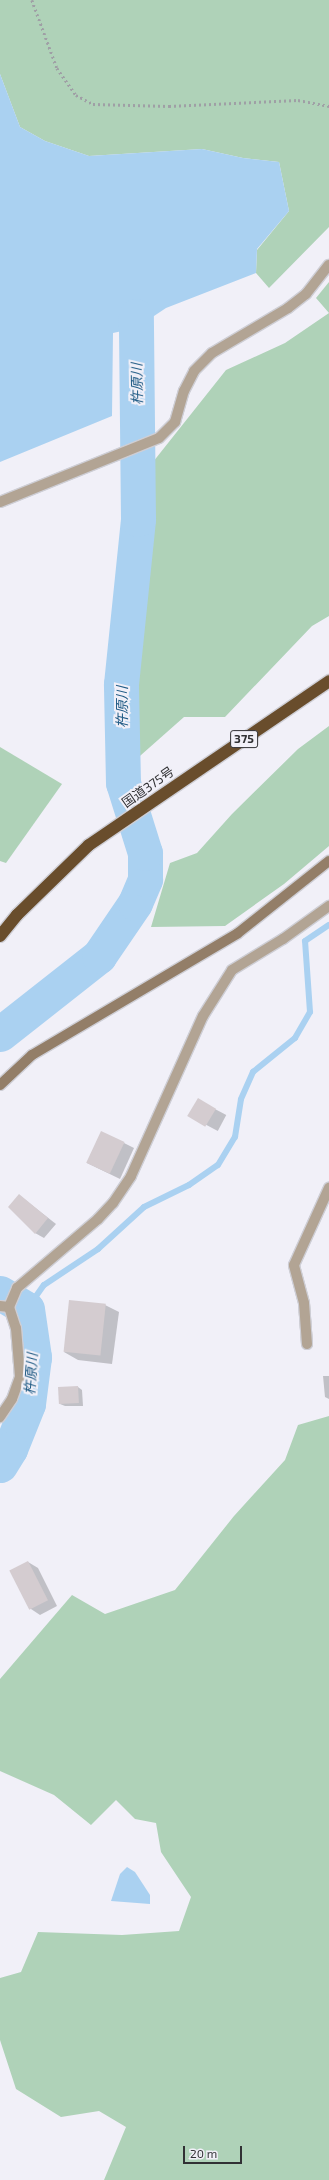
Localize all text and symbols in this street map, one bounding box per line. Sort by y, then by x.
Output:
water label: 杵原川 [128,363,146,405]
water label: 杵原川 [114,686,130,728]
road number: 375 [230,729,258,749]
street label: 国道375号 [119,763,177,811]
water label: 杵原川 [21,1352,41,1396]
scale bar [185,2138,244,2164]
text: 20 m [190,2146,217,2160]

